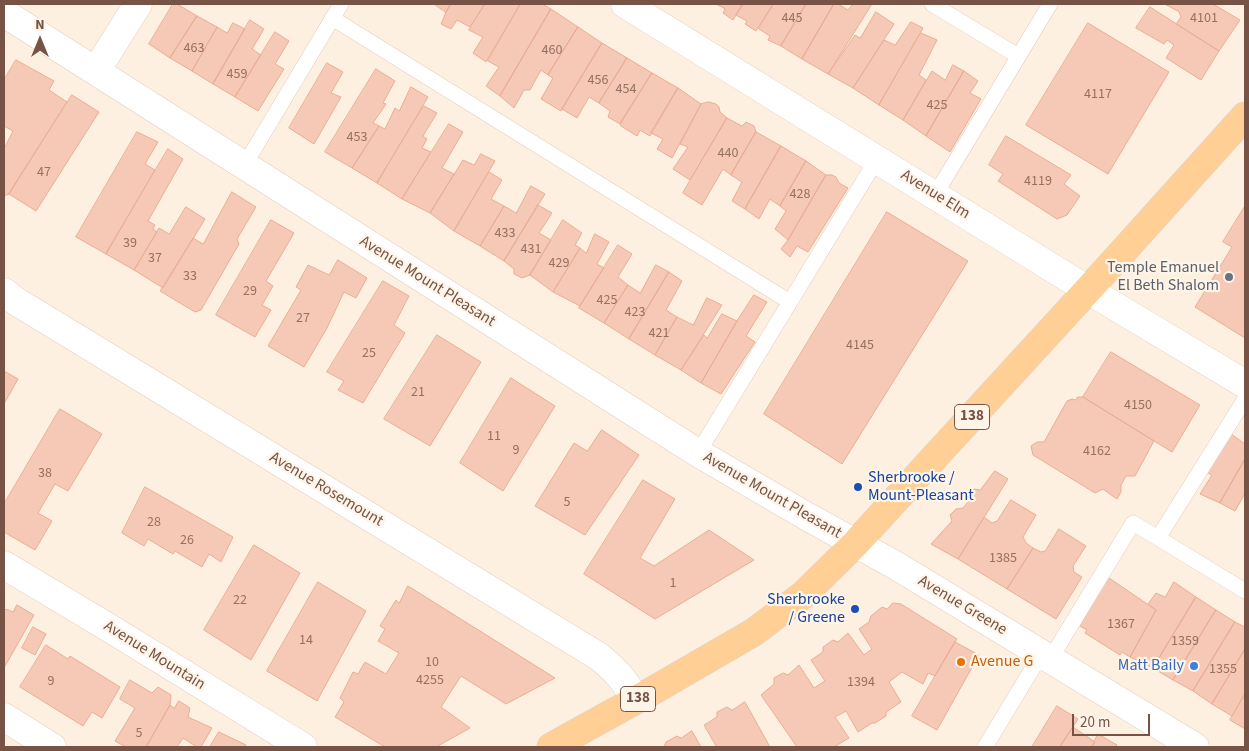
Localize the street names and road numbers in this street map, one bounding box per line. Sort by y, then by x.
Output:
street label: Avenue Elm [897,166,973,224]
street label: Avenue Mount Pleasant [355,232,499,332]
road number: 138 [954,404,990,430]
street label: Avenue Rosemount [266,448,386,532]
street label: Avenue Mount Pleasant [699,449,845,543]
street label: Avenue Greene [914,572,1010,640]
street label: Avenue Mountain [100,617,208,695]
road number: 138 [620,686,656,712]

